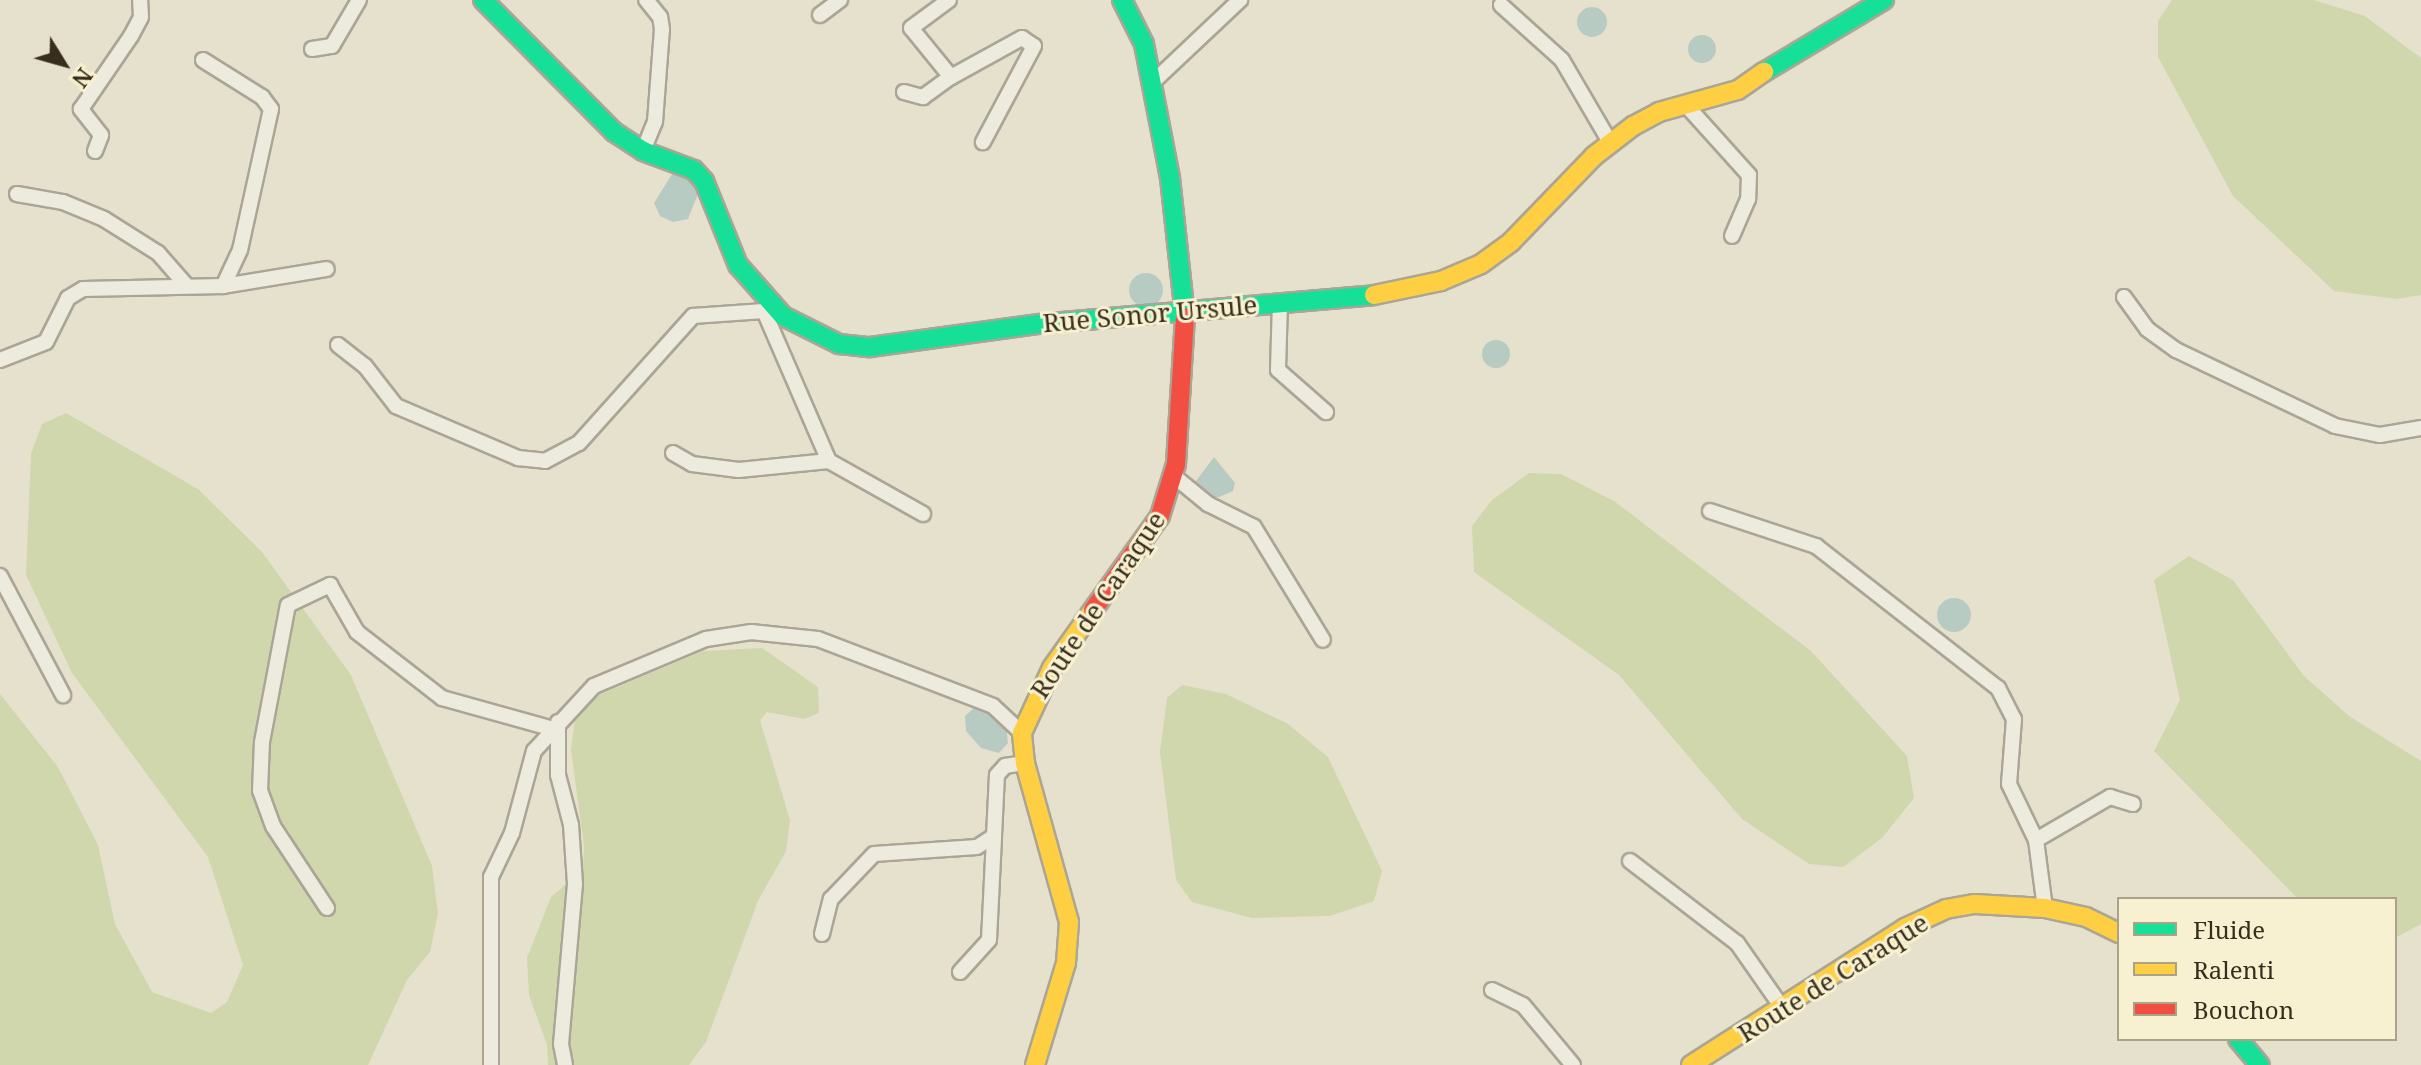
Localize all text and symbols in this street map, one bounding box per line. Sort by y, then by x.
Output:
north arrow [24,24,104,104]
text: N [66,62,100,94]
street label: Rue Sonor Ursule [1041,289,1259,339]
street label: Route de Caraque [1024,506,1172,704]
legend [2117,897,2397,1041]
street label: Route de Caraque [1732,907,1934,1049]
text: Fluide [2193,913,2265,946]
text: Ralenti [2193,953,2274,986]
text: Bouchon [2193,993,2294,1026]

